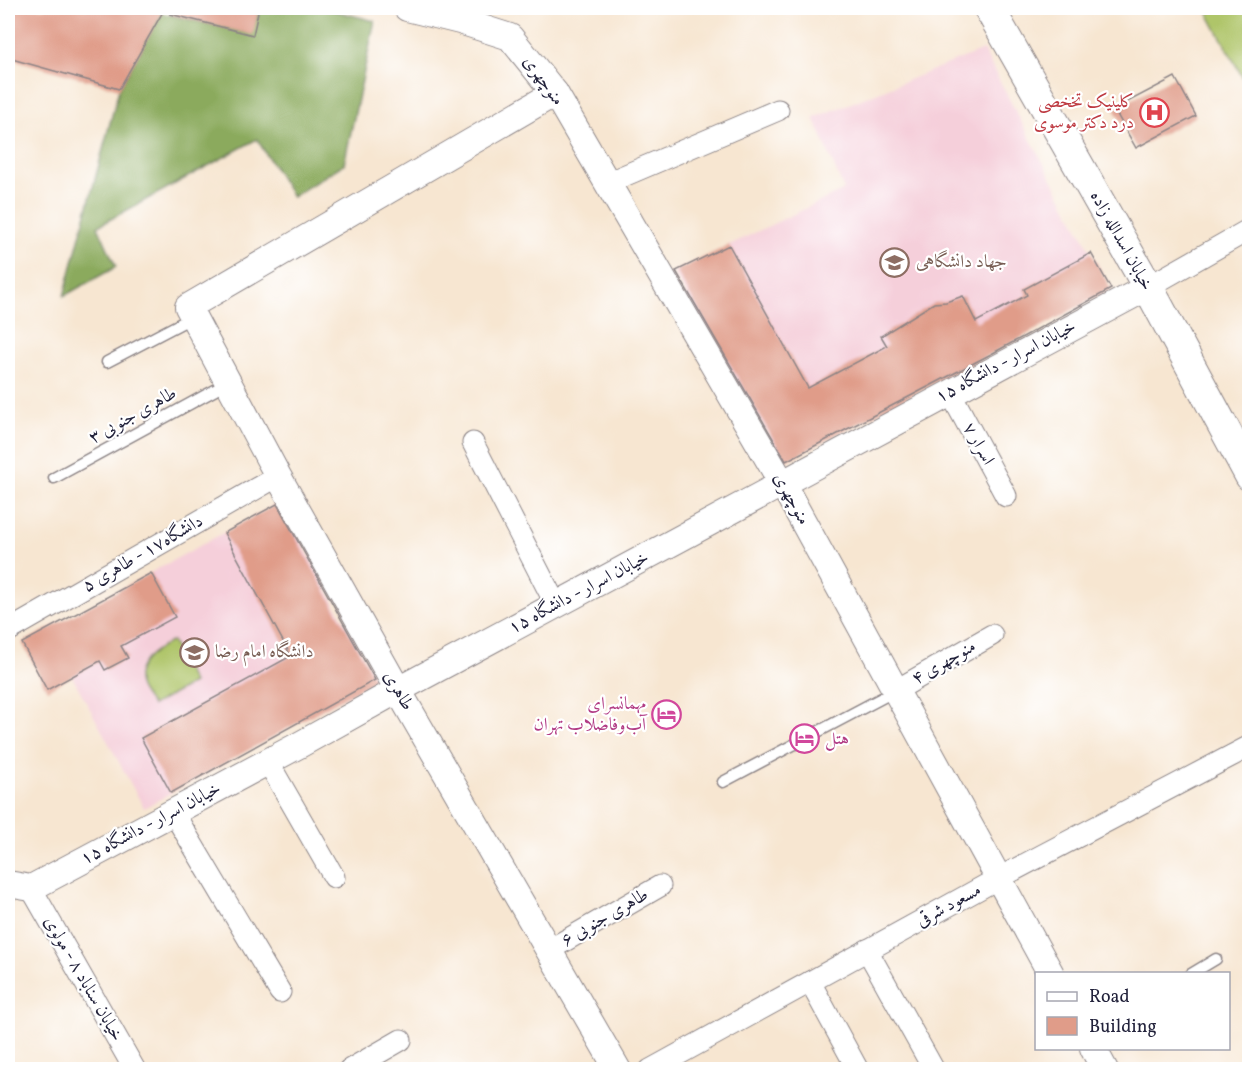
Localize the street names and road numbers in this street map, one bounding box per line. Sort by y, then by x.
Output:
street label: منوچهری [516,51,570,111]
street label: خیابان اسدالله زاده [1083,186,1159,296]
street label: خیابان اسرار - دانشگاه ۱۵ [931,313,1081,410]
street label: طاهری جنوبی ۳ [84,382,182,450]
street label: اسرار ۷ [956,418,1000,470]
street label: منوچهری [766,468,816,530]
street label: دانشگاه۱۷ - طاهری ۵ [77,508,208,599]
street label: خیابان اسرار - دانشگاه ۱۵ [504,544,654,641]
street label: منوچهری ۴ [907,635,981,691]
street label: طاهری [377,666,419,716]
street label: خیابان اسرار - دانشگاه ۱۵ [76,775,226,872]
street label: مسعود شرقی [912,878,986,934]
street label: طاهری جنوبی ۶ [557,883,653,953]
street label: خیابان سناباد ۸ - مولوی [37,912,129,1046]

